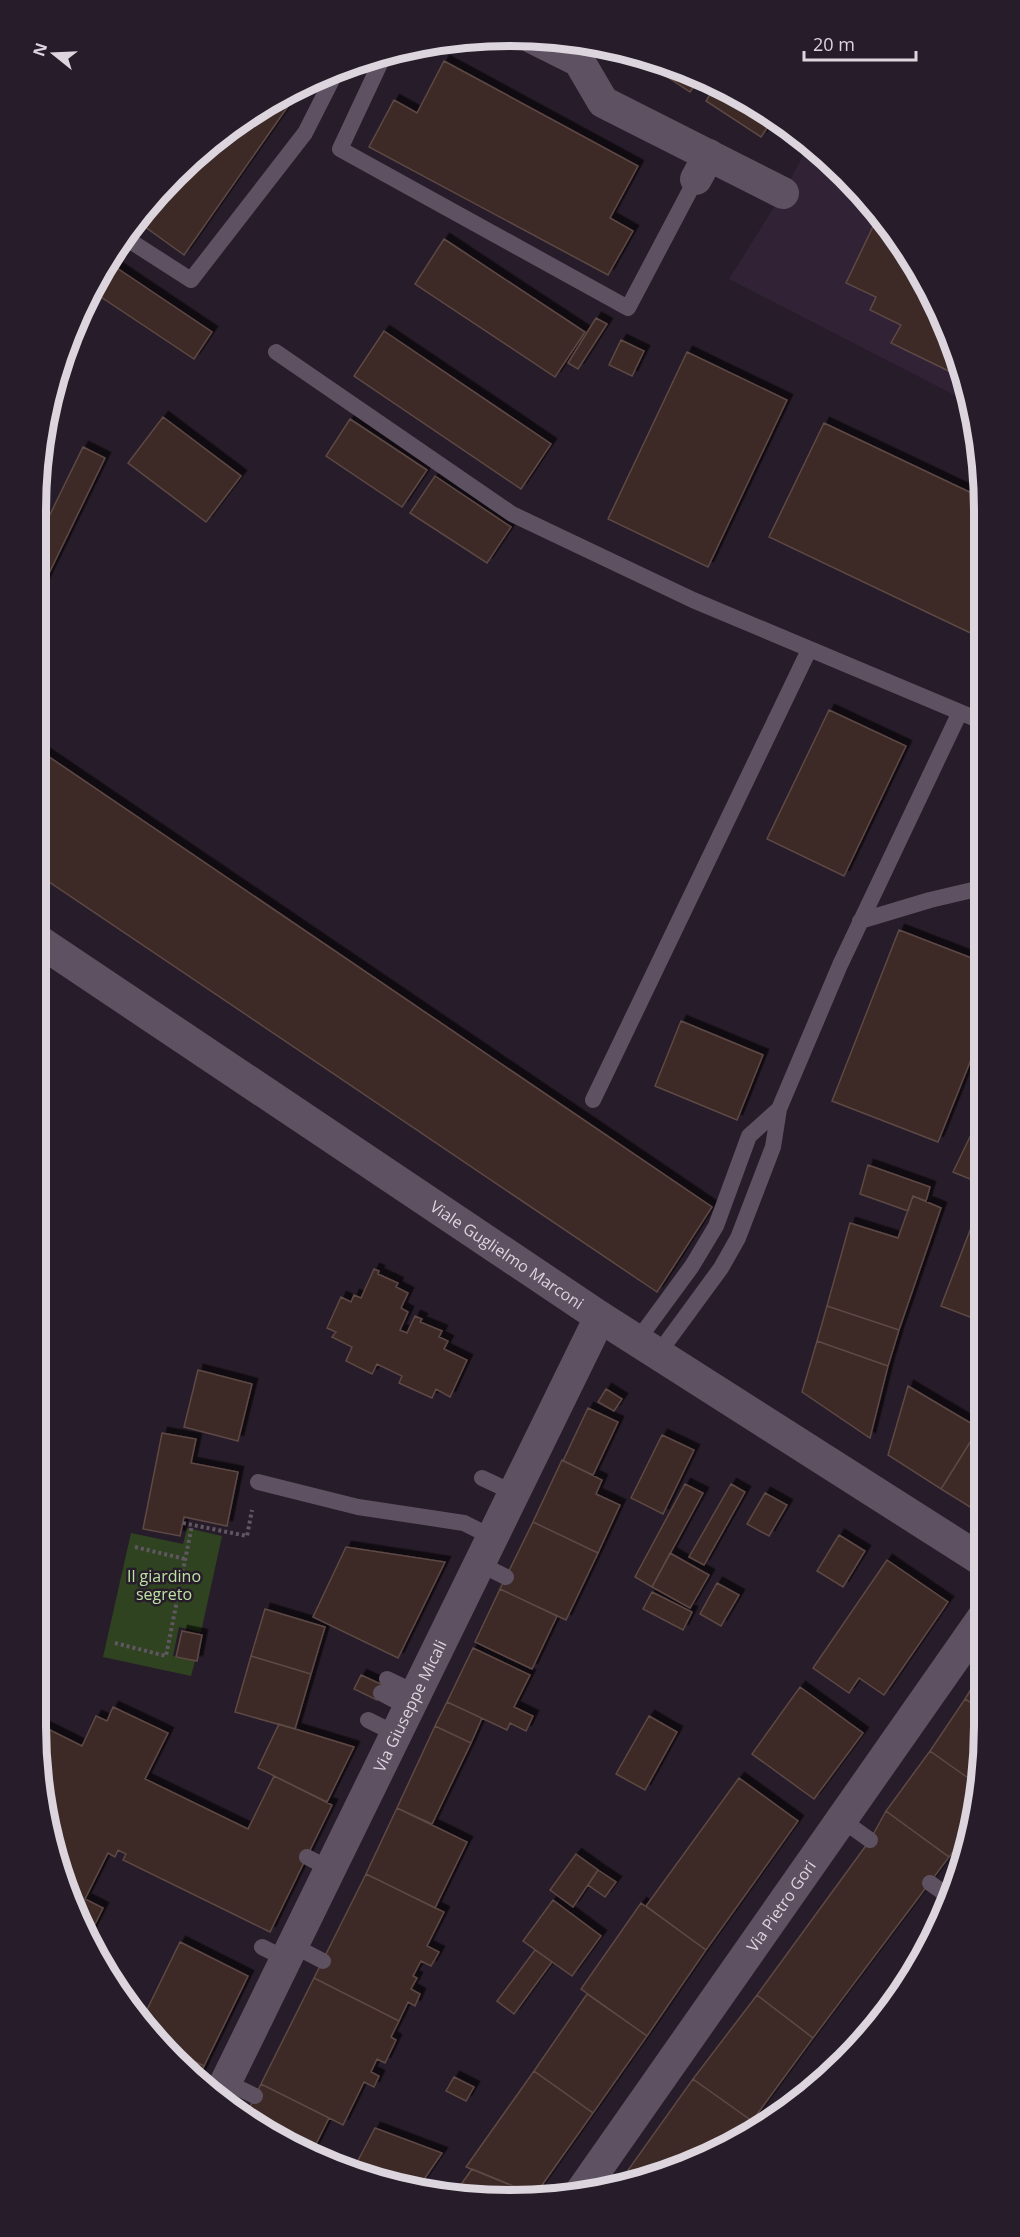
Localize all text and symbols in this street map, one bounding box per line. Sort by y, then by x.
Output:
north arrow [24,24,84,84]
scale bar [804,24,916,62]
text: 20 m [813,32,855,56]
text: N [27,40,52,59]
street label: Viale Guglielmo Marconi [426,1195,588,1314]
park label: Il giardino segreto [127,1565,201,1605]
street label: Via Giuseppe Micali [368,1636,451,1776]
street label: Via Pietro Gori [741,1856,821,1956]

